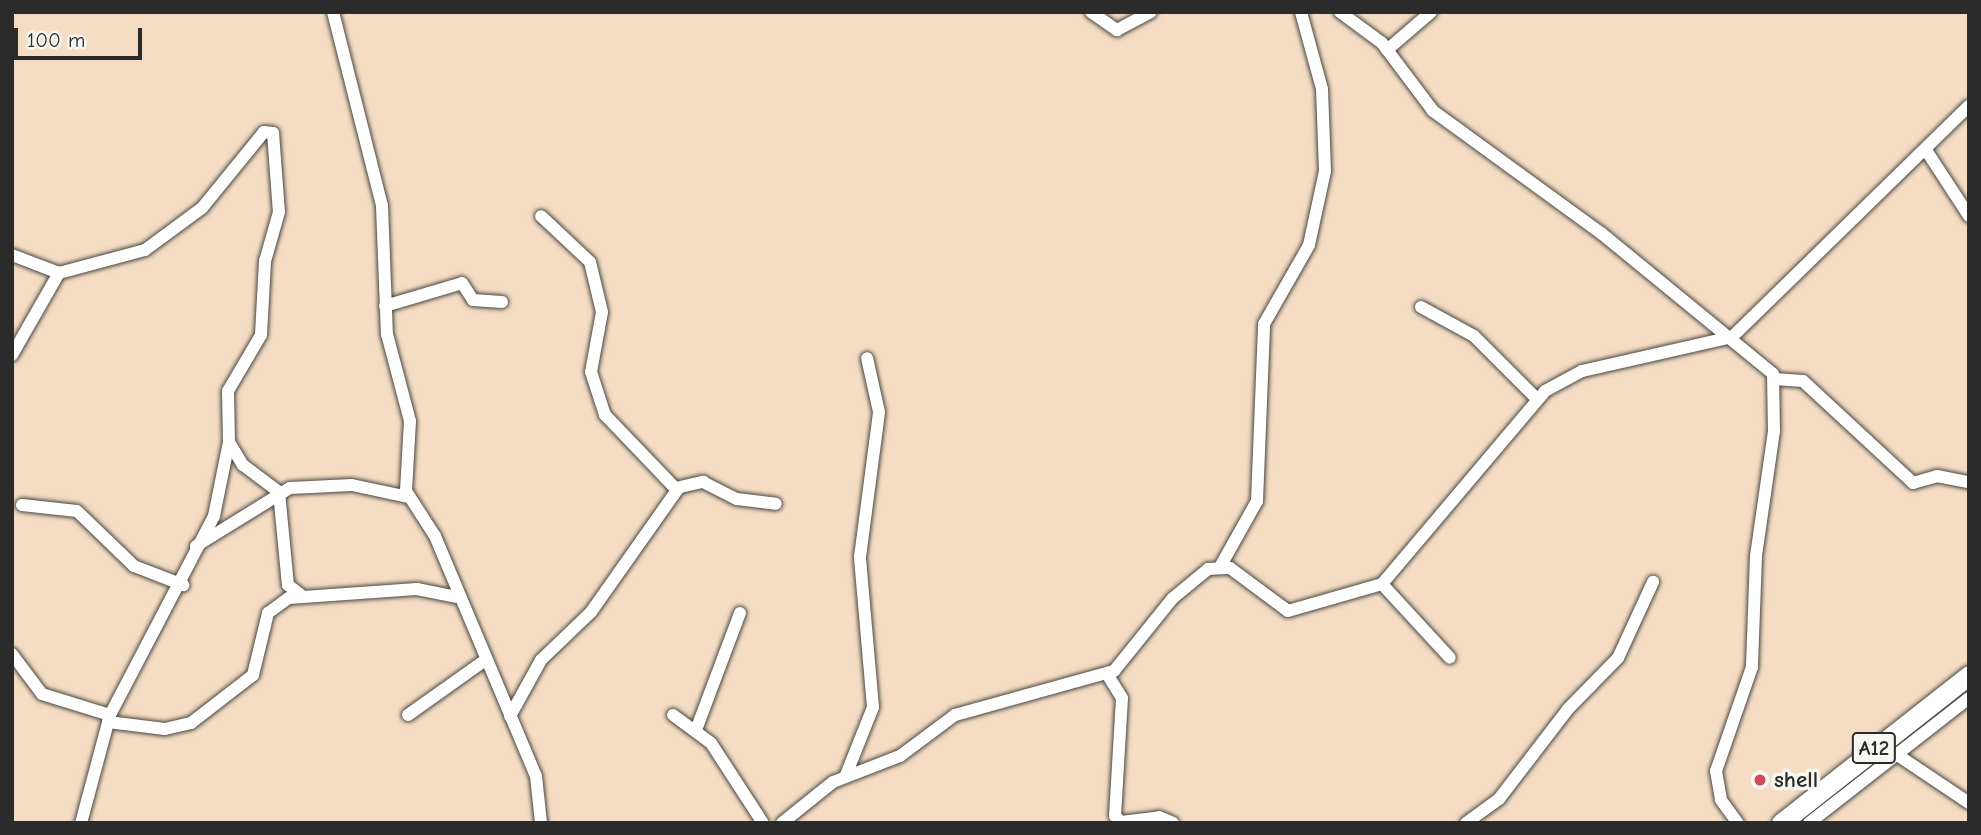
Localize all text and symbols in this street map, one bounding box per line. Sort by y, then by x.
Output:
scale bar [18,14,145,58]
text: 100 m [27,28,85,52]
road number: A12 [1851,730,1897,766]
place label: shell [1774,766,1818,794]
marker: shell [1752,772,1768,788]

